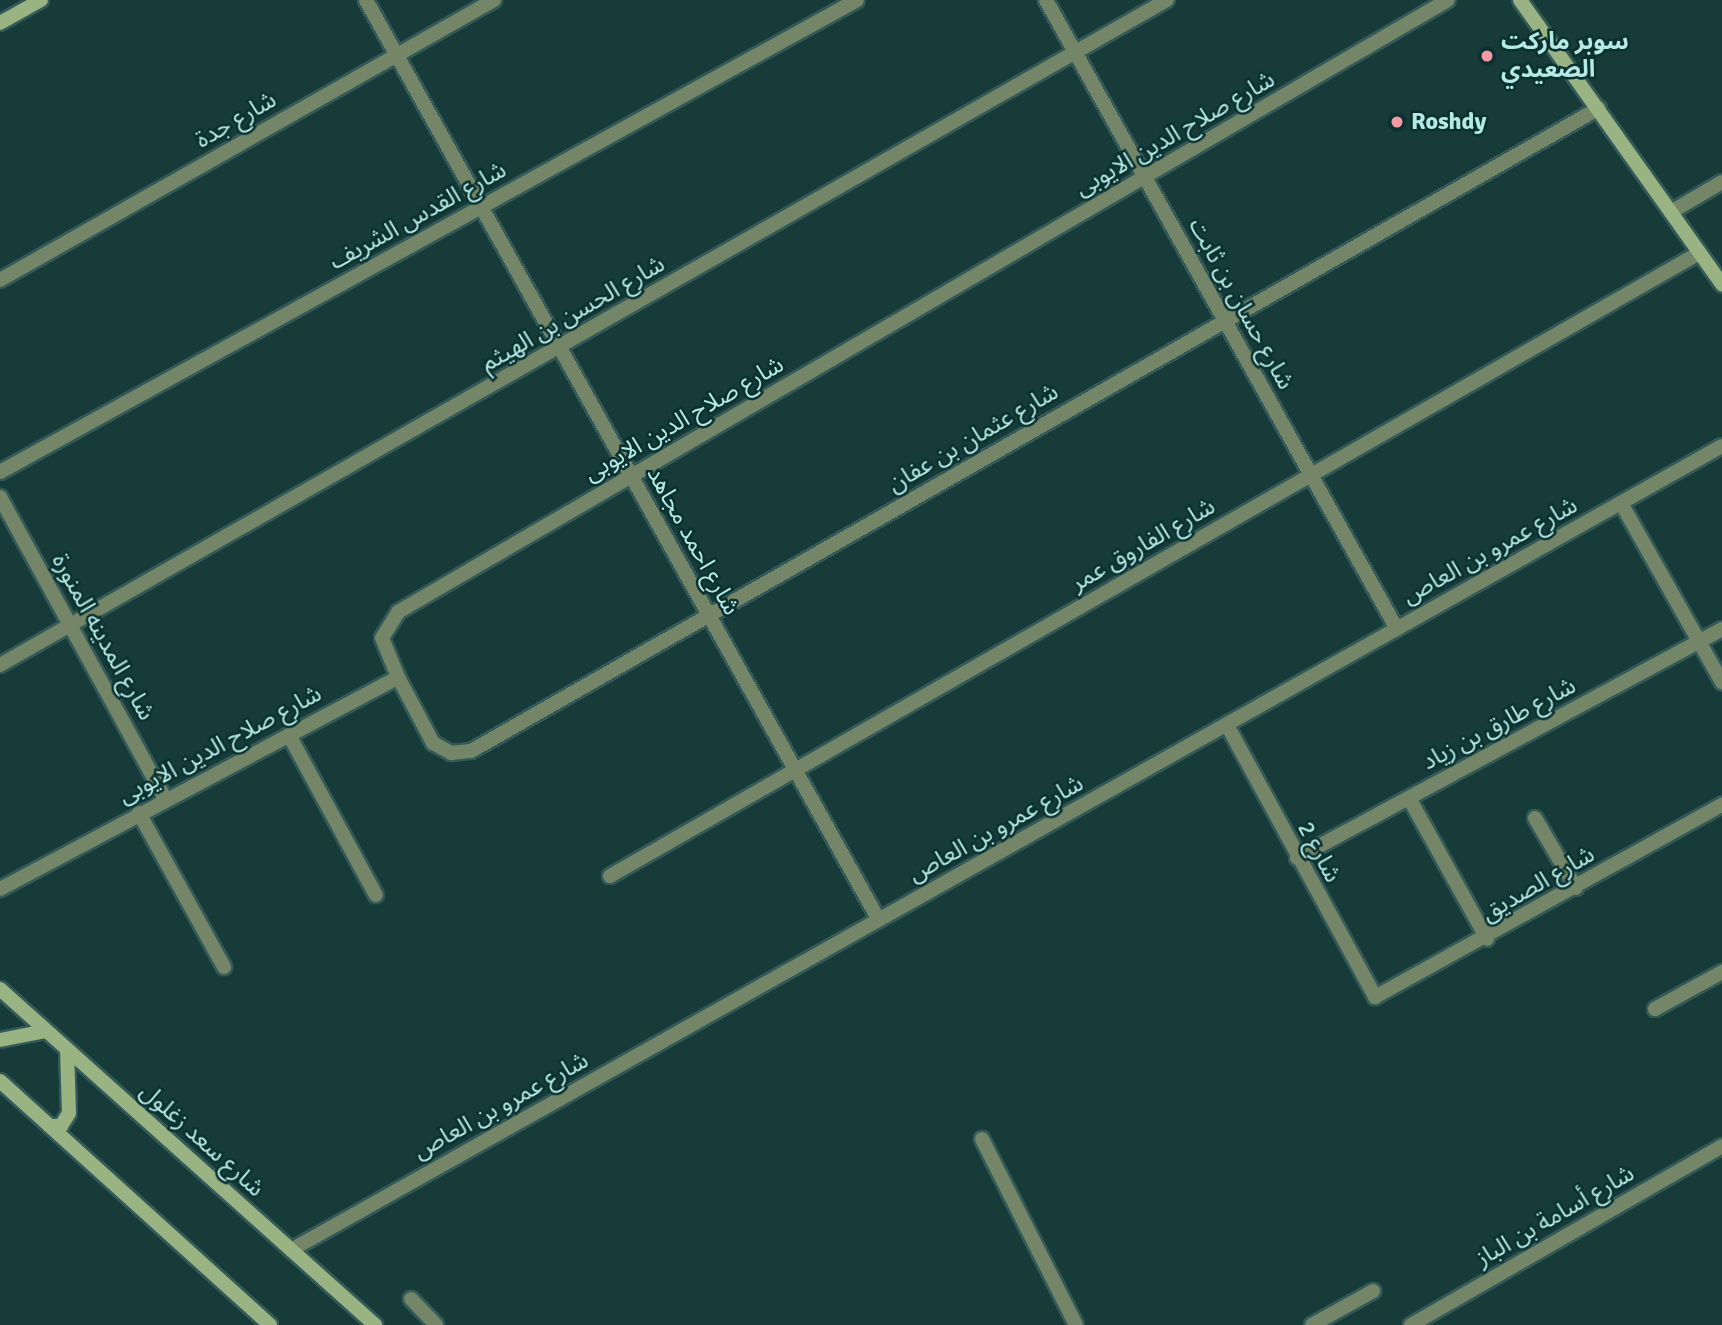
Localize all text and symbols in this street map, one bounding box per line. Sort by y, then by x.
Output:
place label: سوبر ماركت الصعيدي [1501,28,1629,84]
marker: سوبر ماركت الصعيدي [1479,48,1495,64]
street label: شارع صلاح الدين الايوبى [1070,65,1280,203]
street label: شارع جدة [190,85,282,155]
place label: Roshdy [1411,108,1486,136]
marker: Roshdy [1389,114,1405,130]
street label: شارع القدس الشريف [325,156,511,276]
street label: شارع حسان بن ثابت [1182,213,1300,395]
street label: شارع الحسن بن الهيثم [476,250,670,378]
street label: شارع صلاح الدين الايوبى [579,350,789,488]
street label: شارع عثمان بن عفان [883,377,1063,499]
street label: شارع احمد مجاهد [640,462,746,620]
street label: شارع عمرو بن العاص [1398,491,1582,611]
street label: شارع الفاروق عمر [1066,492,1220,598]
street label: شارع المدينه المنورة [45,549,161,725]
street label: شارع طارق بن زياد [1417,671,1581,777]
street label: شارع صلاح الدين الايوبى [114,679,326,811]
street label: شارع عمرو بن العاص [904,769,1088,889]
street label: شارع 2 [1291,817,1347,887]
street label: شارع الصديق [1476,840,1600,928]
street label: شارع عمرو بن العاص [409,1046,593,1166]
street label: شارع سعد زغلول [134,1077,270,1203]
street label: شارع أسامة بن الباز [1471,1159,1639,1273]

